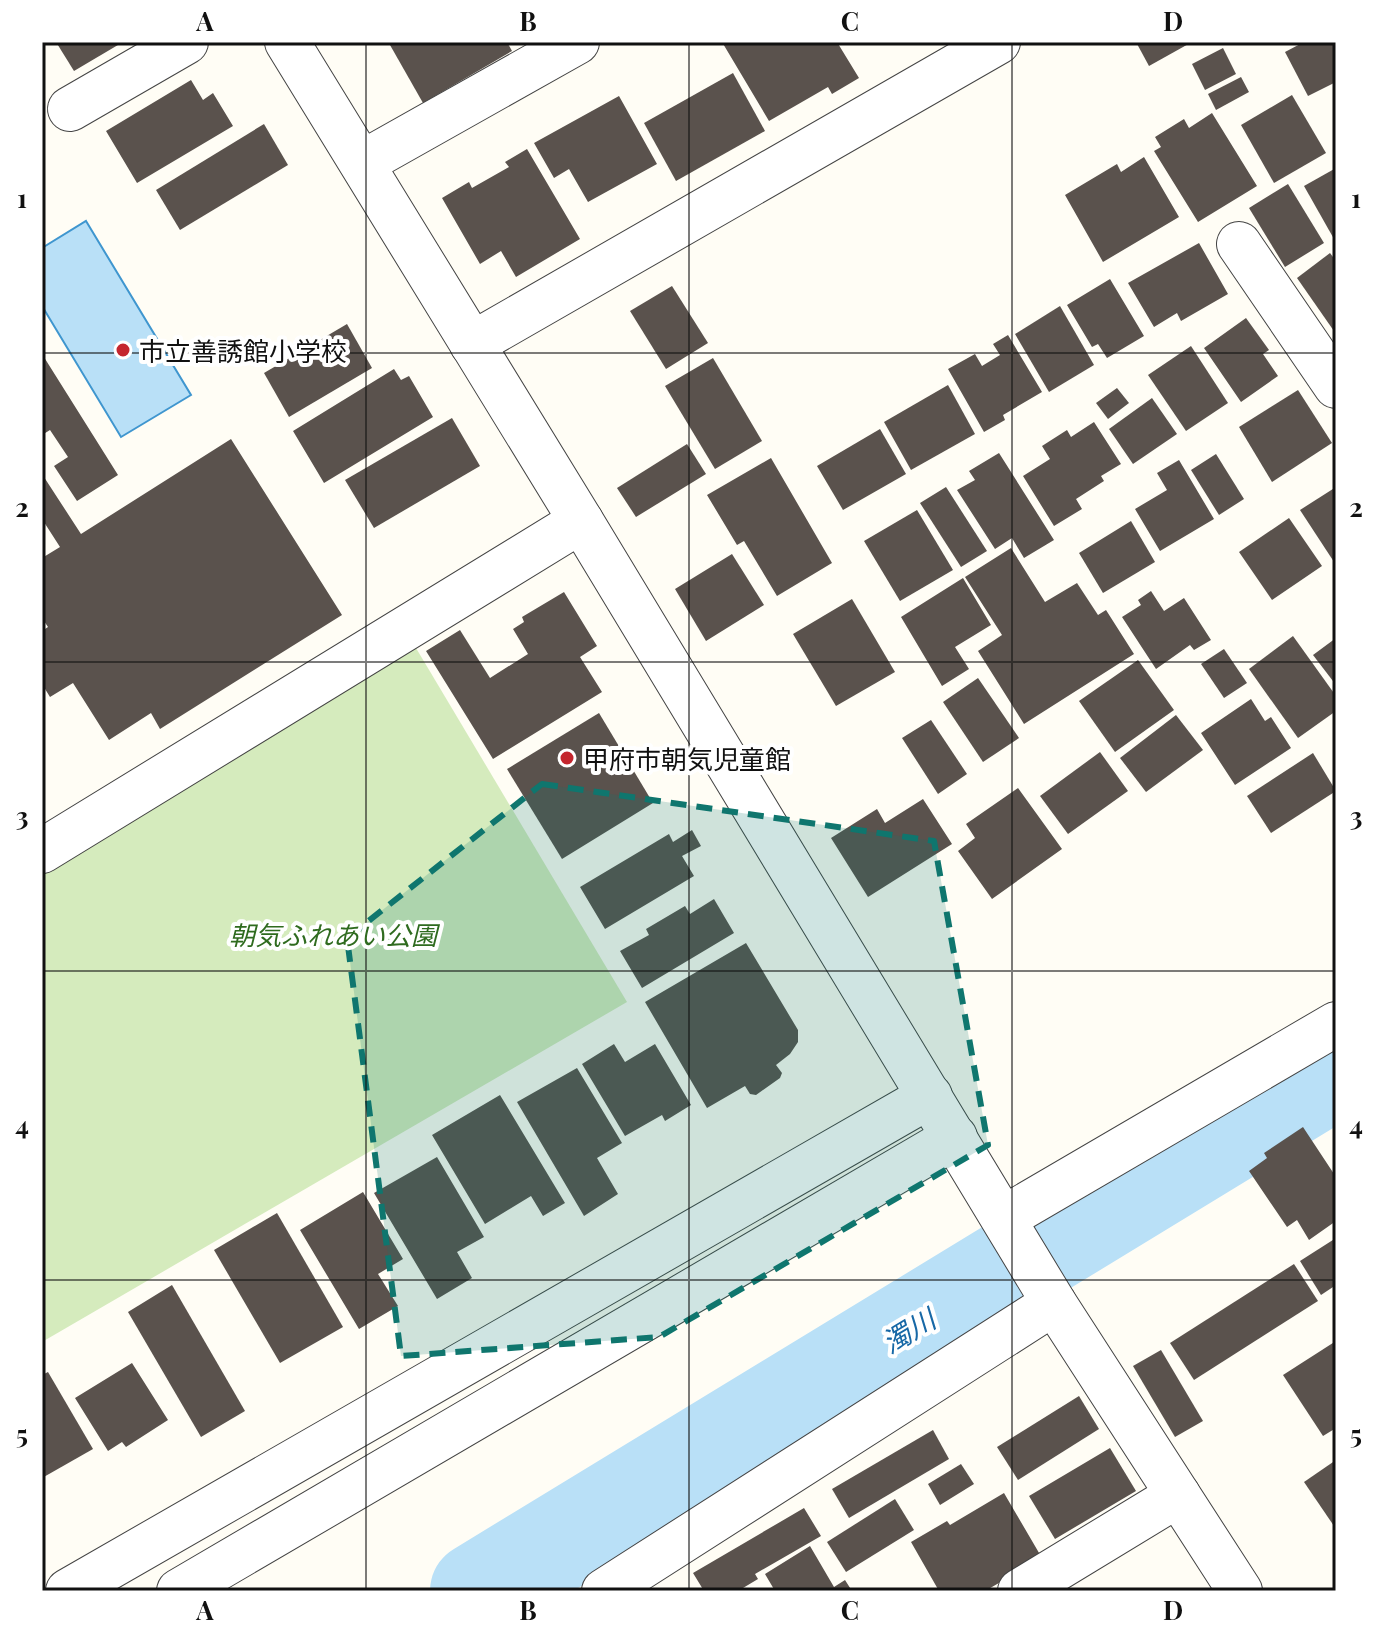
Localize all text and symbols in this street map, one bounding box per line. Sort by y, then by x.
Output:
text: A [195,3,214,38]
text: B [519,3,537,38]
text: C [841,3,859,38]
text: D [1163,3,1183,38]
text: 1 [17,180,27,215]
text: 1 [1351,180,1361,215]
place label: 市立善誘館小学校 [139,333,347,368]
marker: 市立善誘館小学校 [114,341,132,359]
text: 2 [15,489,29,524]
text: 2 [1349,489,1363,524]
place label: 甲府市朝気児童館 [583,741,791,776]
marker: 甲府市朝気児童館 [558,749,576,767]
text: 3 [16,798,28,833]
text: 3 [1350,798,1362,833]
park label: 朝気ふれあい公園 [229,917,441,952]
text: 4 [15,1107,29,1142]
text: 4 [1349,1107,1363,1142]
water label: 濁川 [874,1298,944,1360]
text: 5 [16,1416,28,1451]
text: 5 [1350,1416,1362,1451]
text: A [195,1592,214,1627]
text: B [519,1592,537,1627]
text: C [841,1592,859,1627]
text: D [1163,1592,1183,1627]

